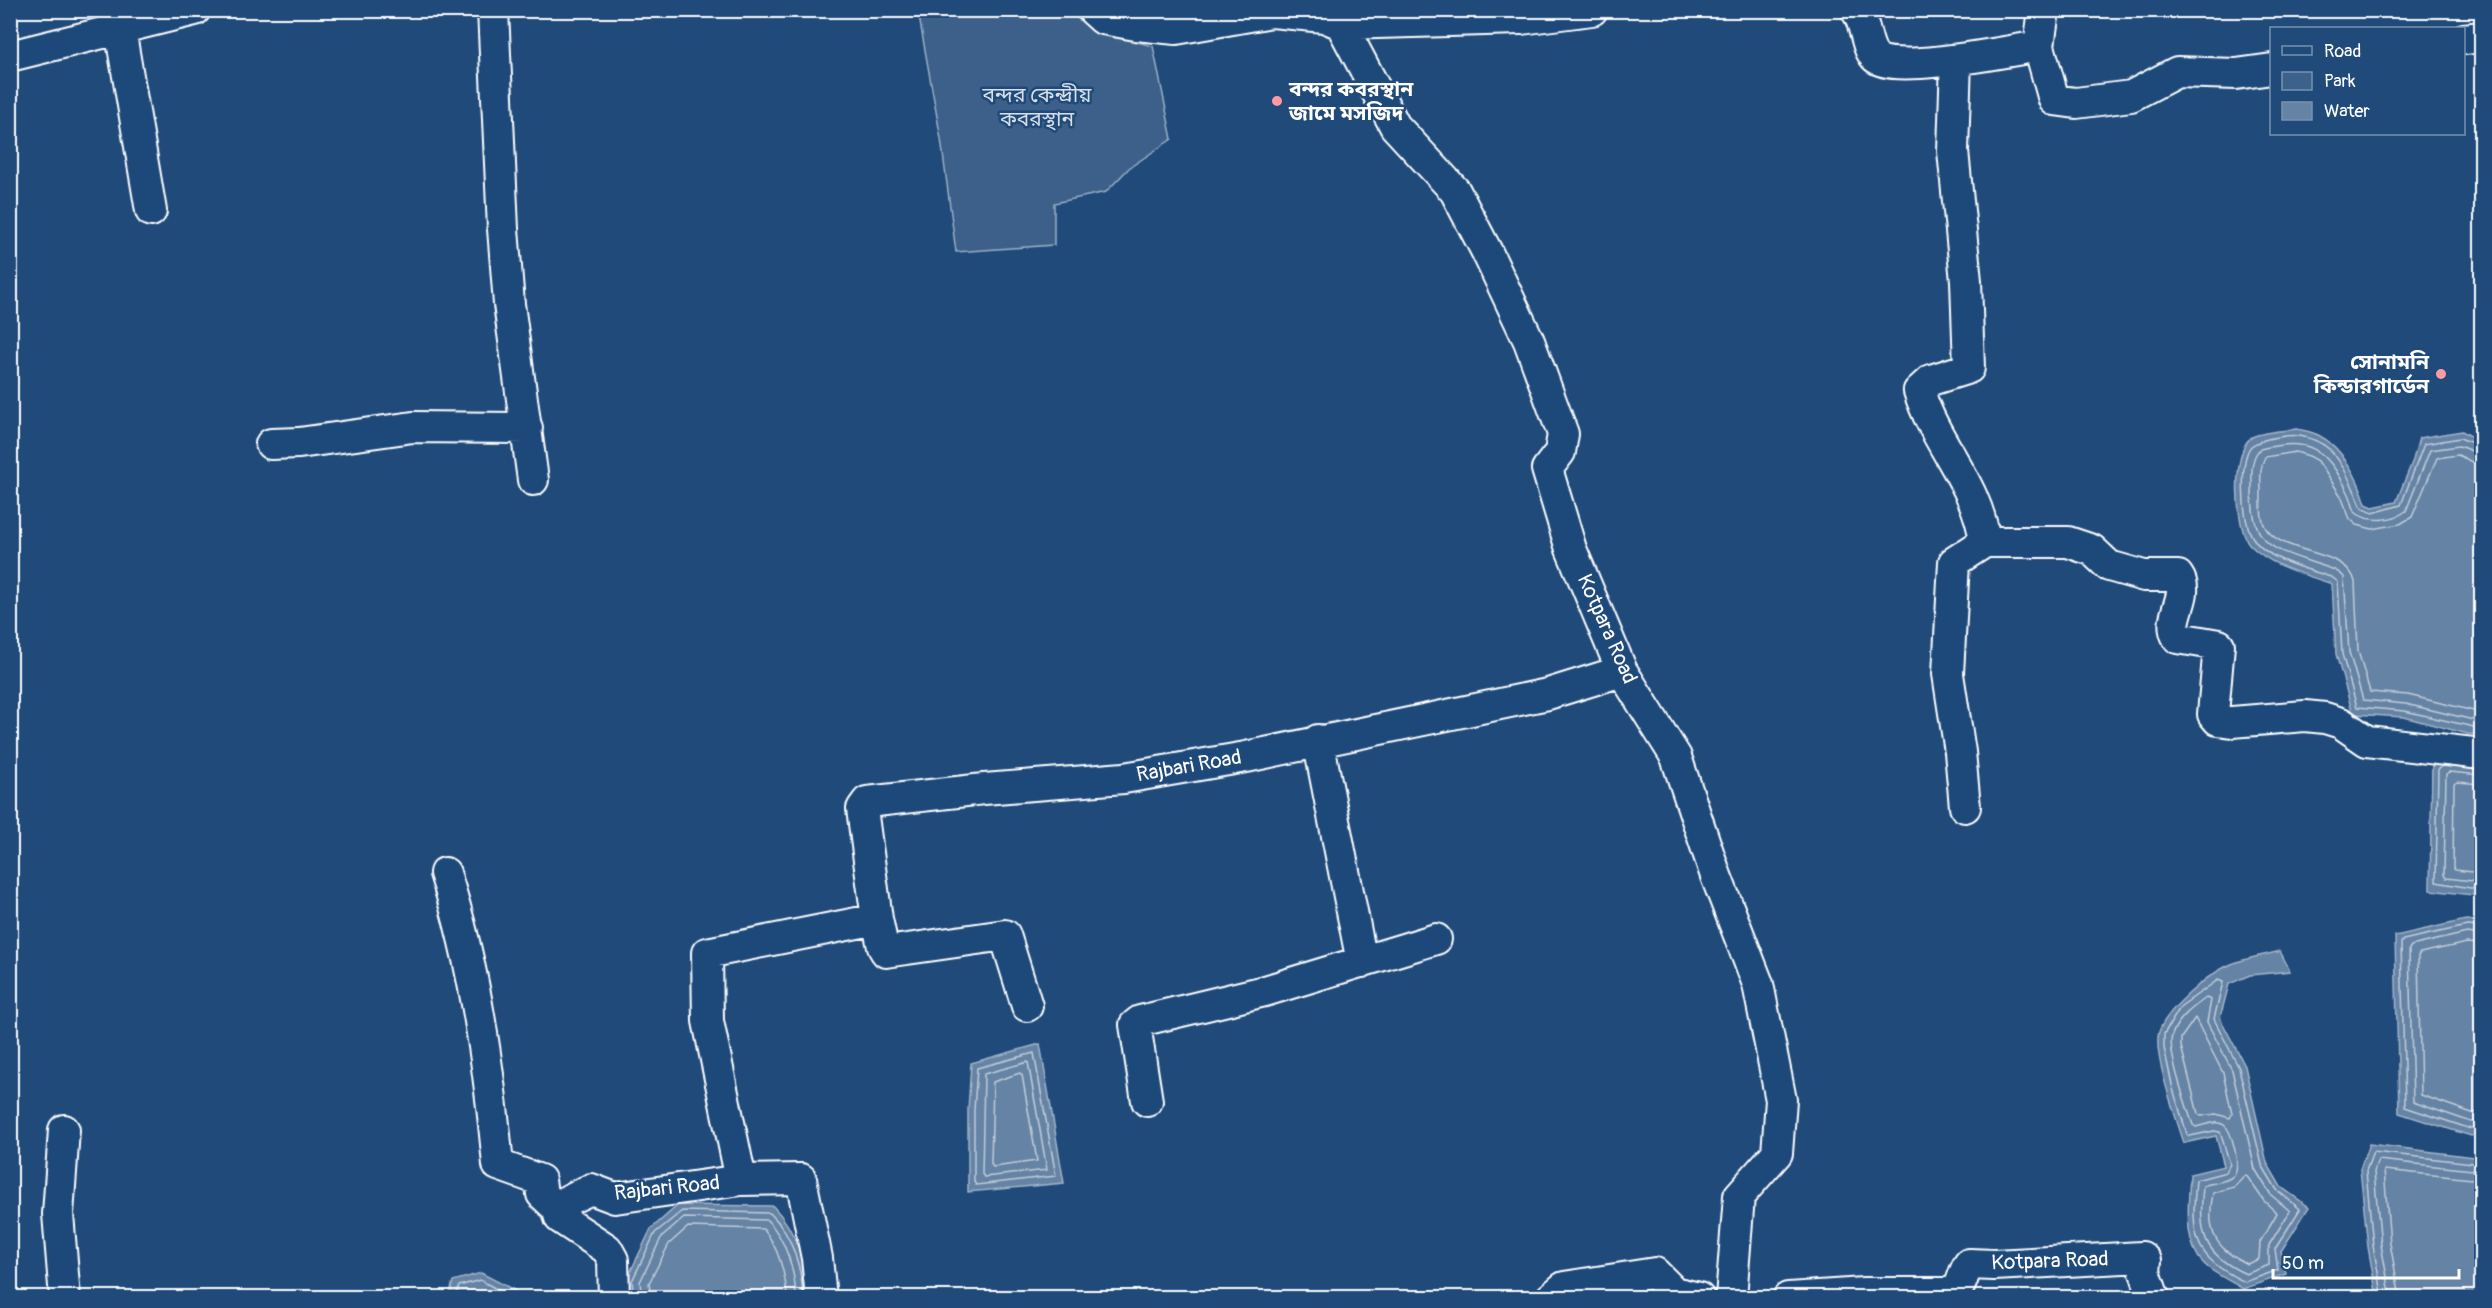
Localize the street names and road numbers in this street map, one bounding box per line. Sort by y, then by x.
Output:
street label: Kotpara Road [1571,570,1643,688]
street label: Rajbari Road [1134,743,1244,789]
street label: Rajbari Road [613,1169,721,1207]
street label: Kotpara Road [1991,1245,2109,1277]

